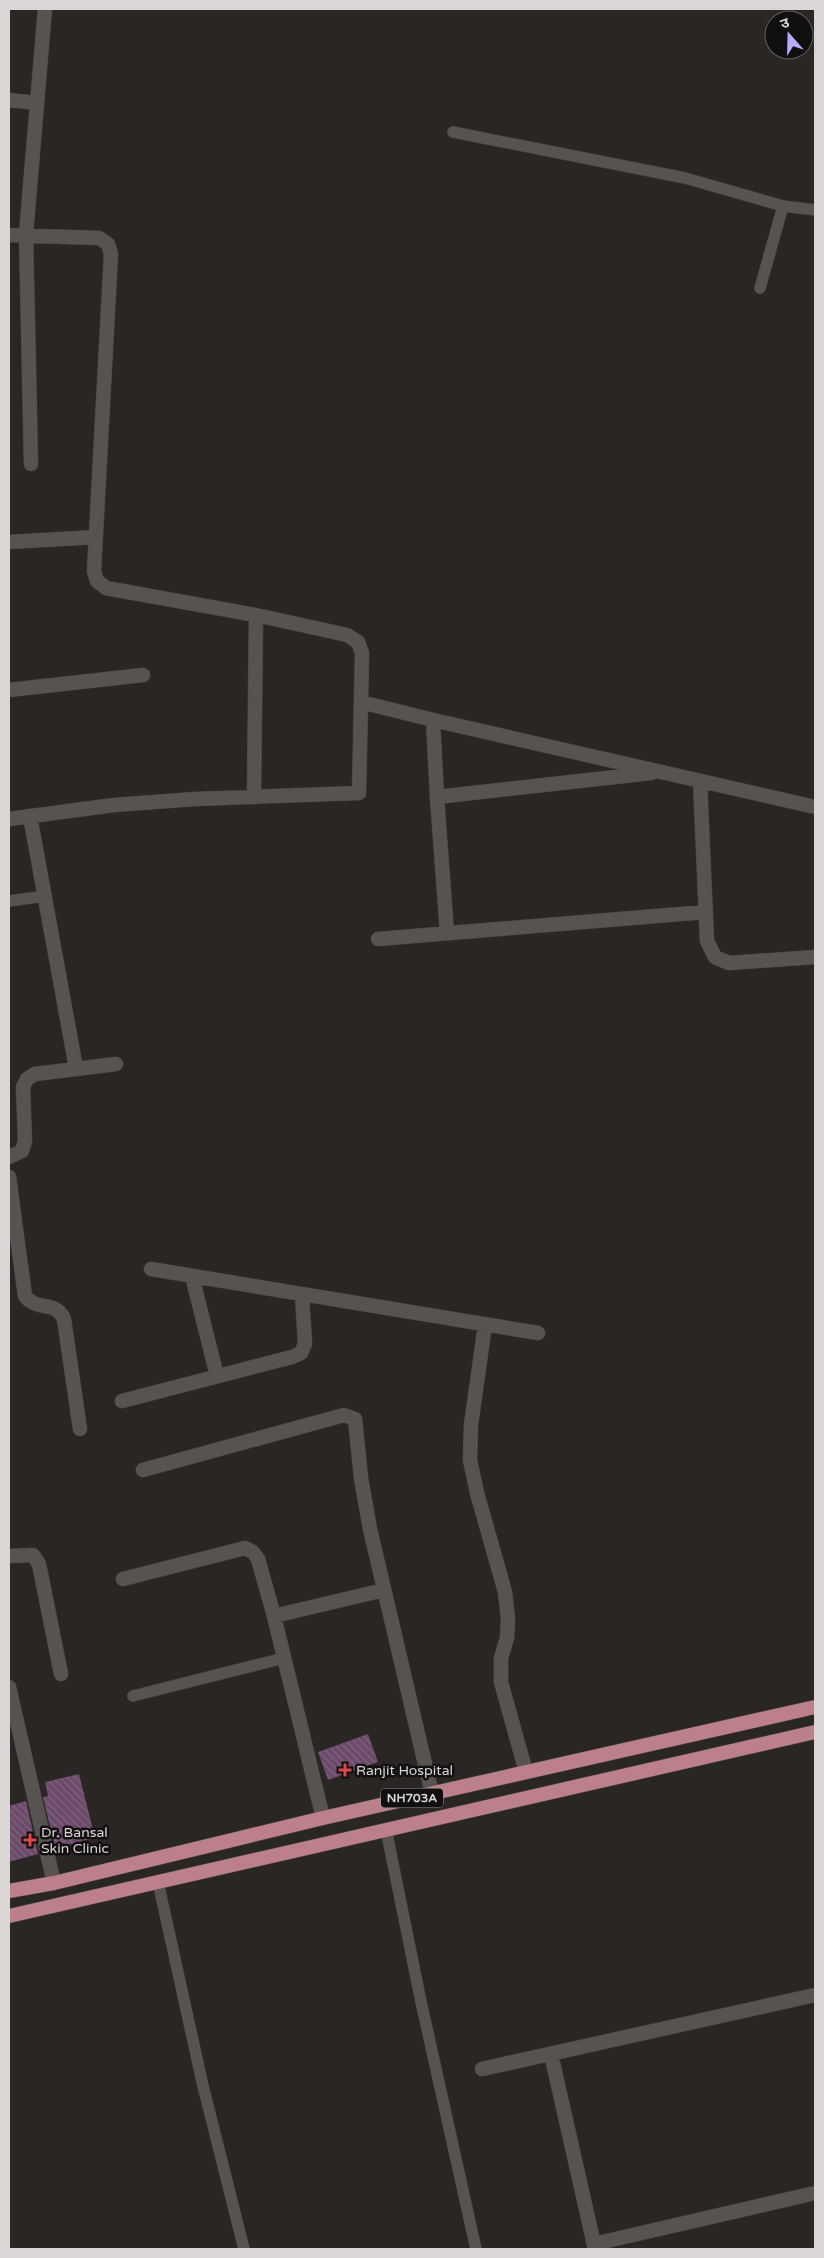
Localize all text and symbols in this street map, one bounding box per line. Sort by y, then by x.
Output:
north arrow [764,10,814,60]
text: उ [778,14,792,33]
place label: Ranjit Hospital [356,1762,453,1779]
marker: Ranjit Hospital [338,1763,352,1777]
road number: NH703A [381,1789,443,1808]
place label: Dr. Bansal Skin Clinic [41,1824,109,1857]
marker: Dr. Bansal Skin Clinic [23,1833,37,1847]

